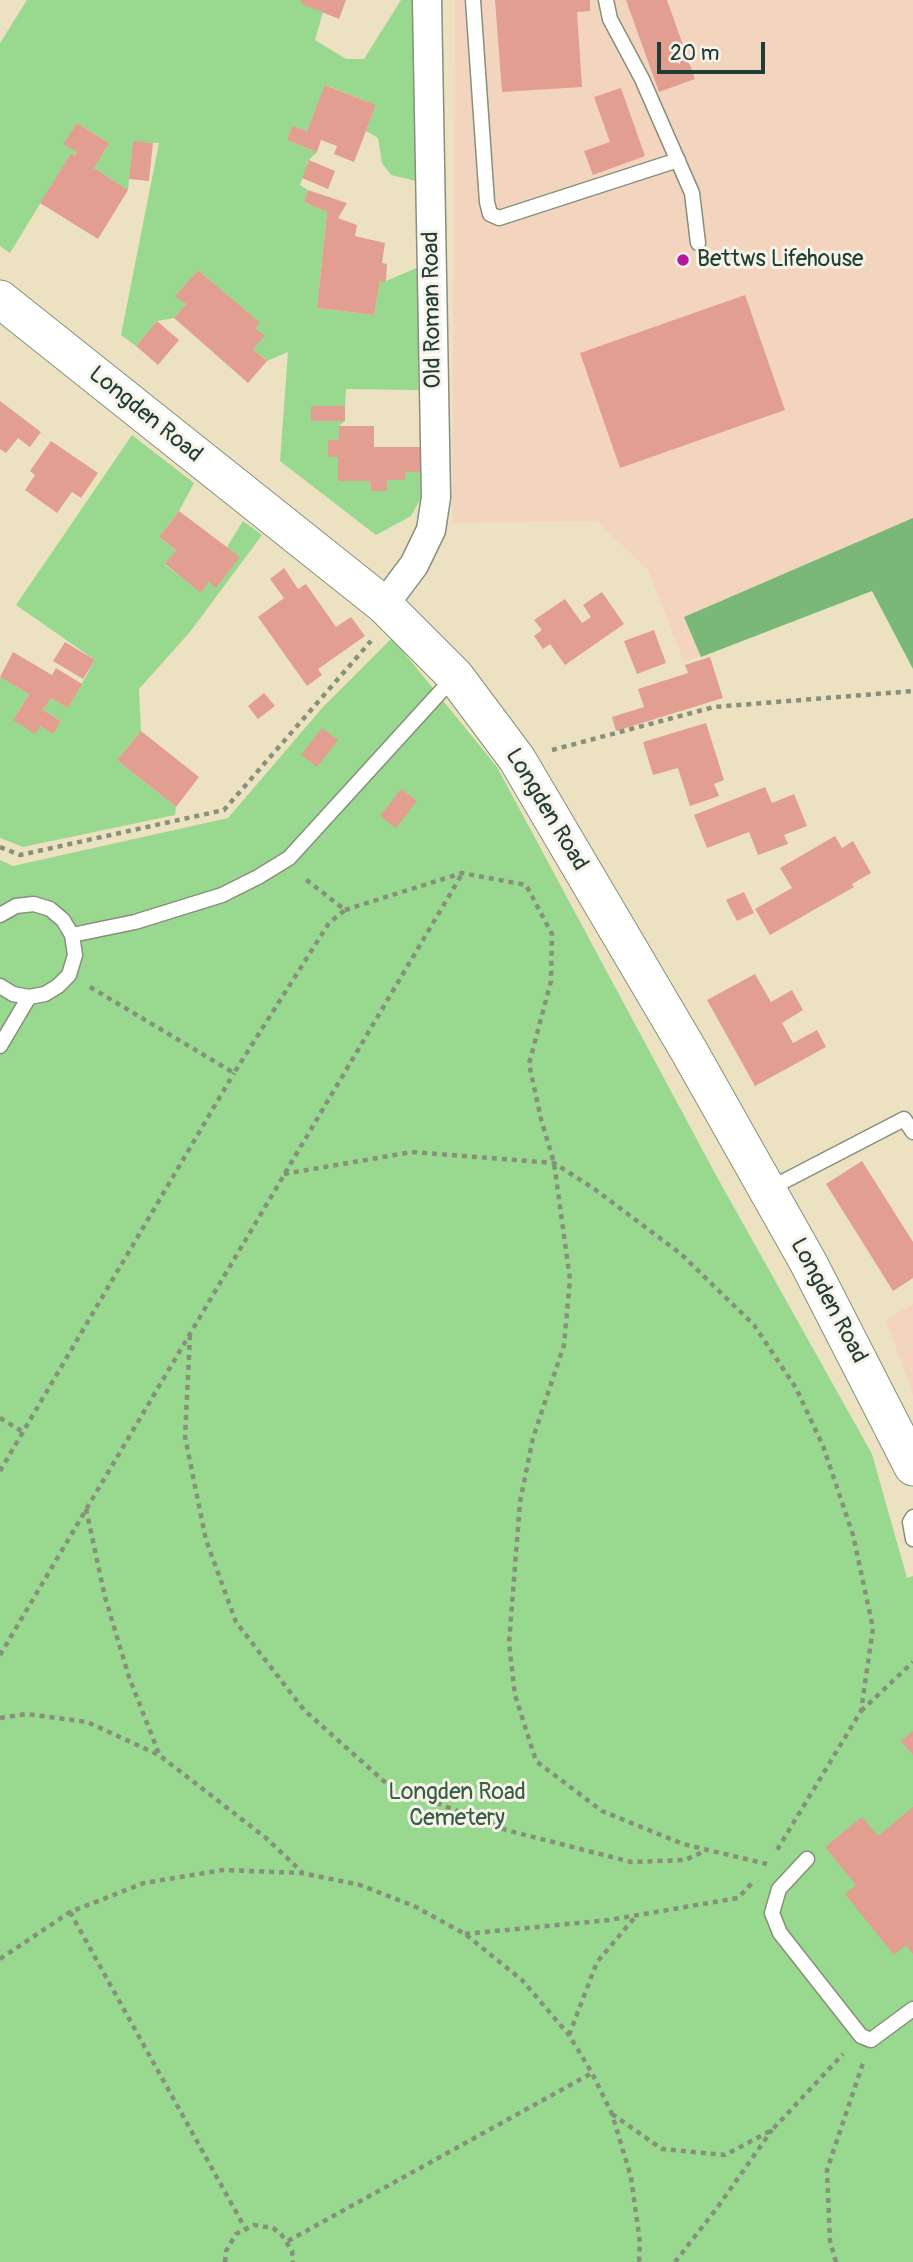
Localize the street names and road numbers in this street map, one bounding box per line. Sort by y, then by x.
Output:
street label: Old Roman Road [418,231,448,389]
street label: Longden Road [83,361,207,469]
street label: Longden Road [499,744,593,876]
street label: Longden Road [783,1234,873,1368]

